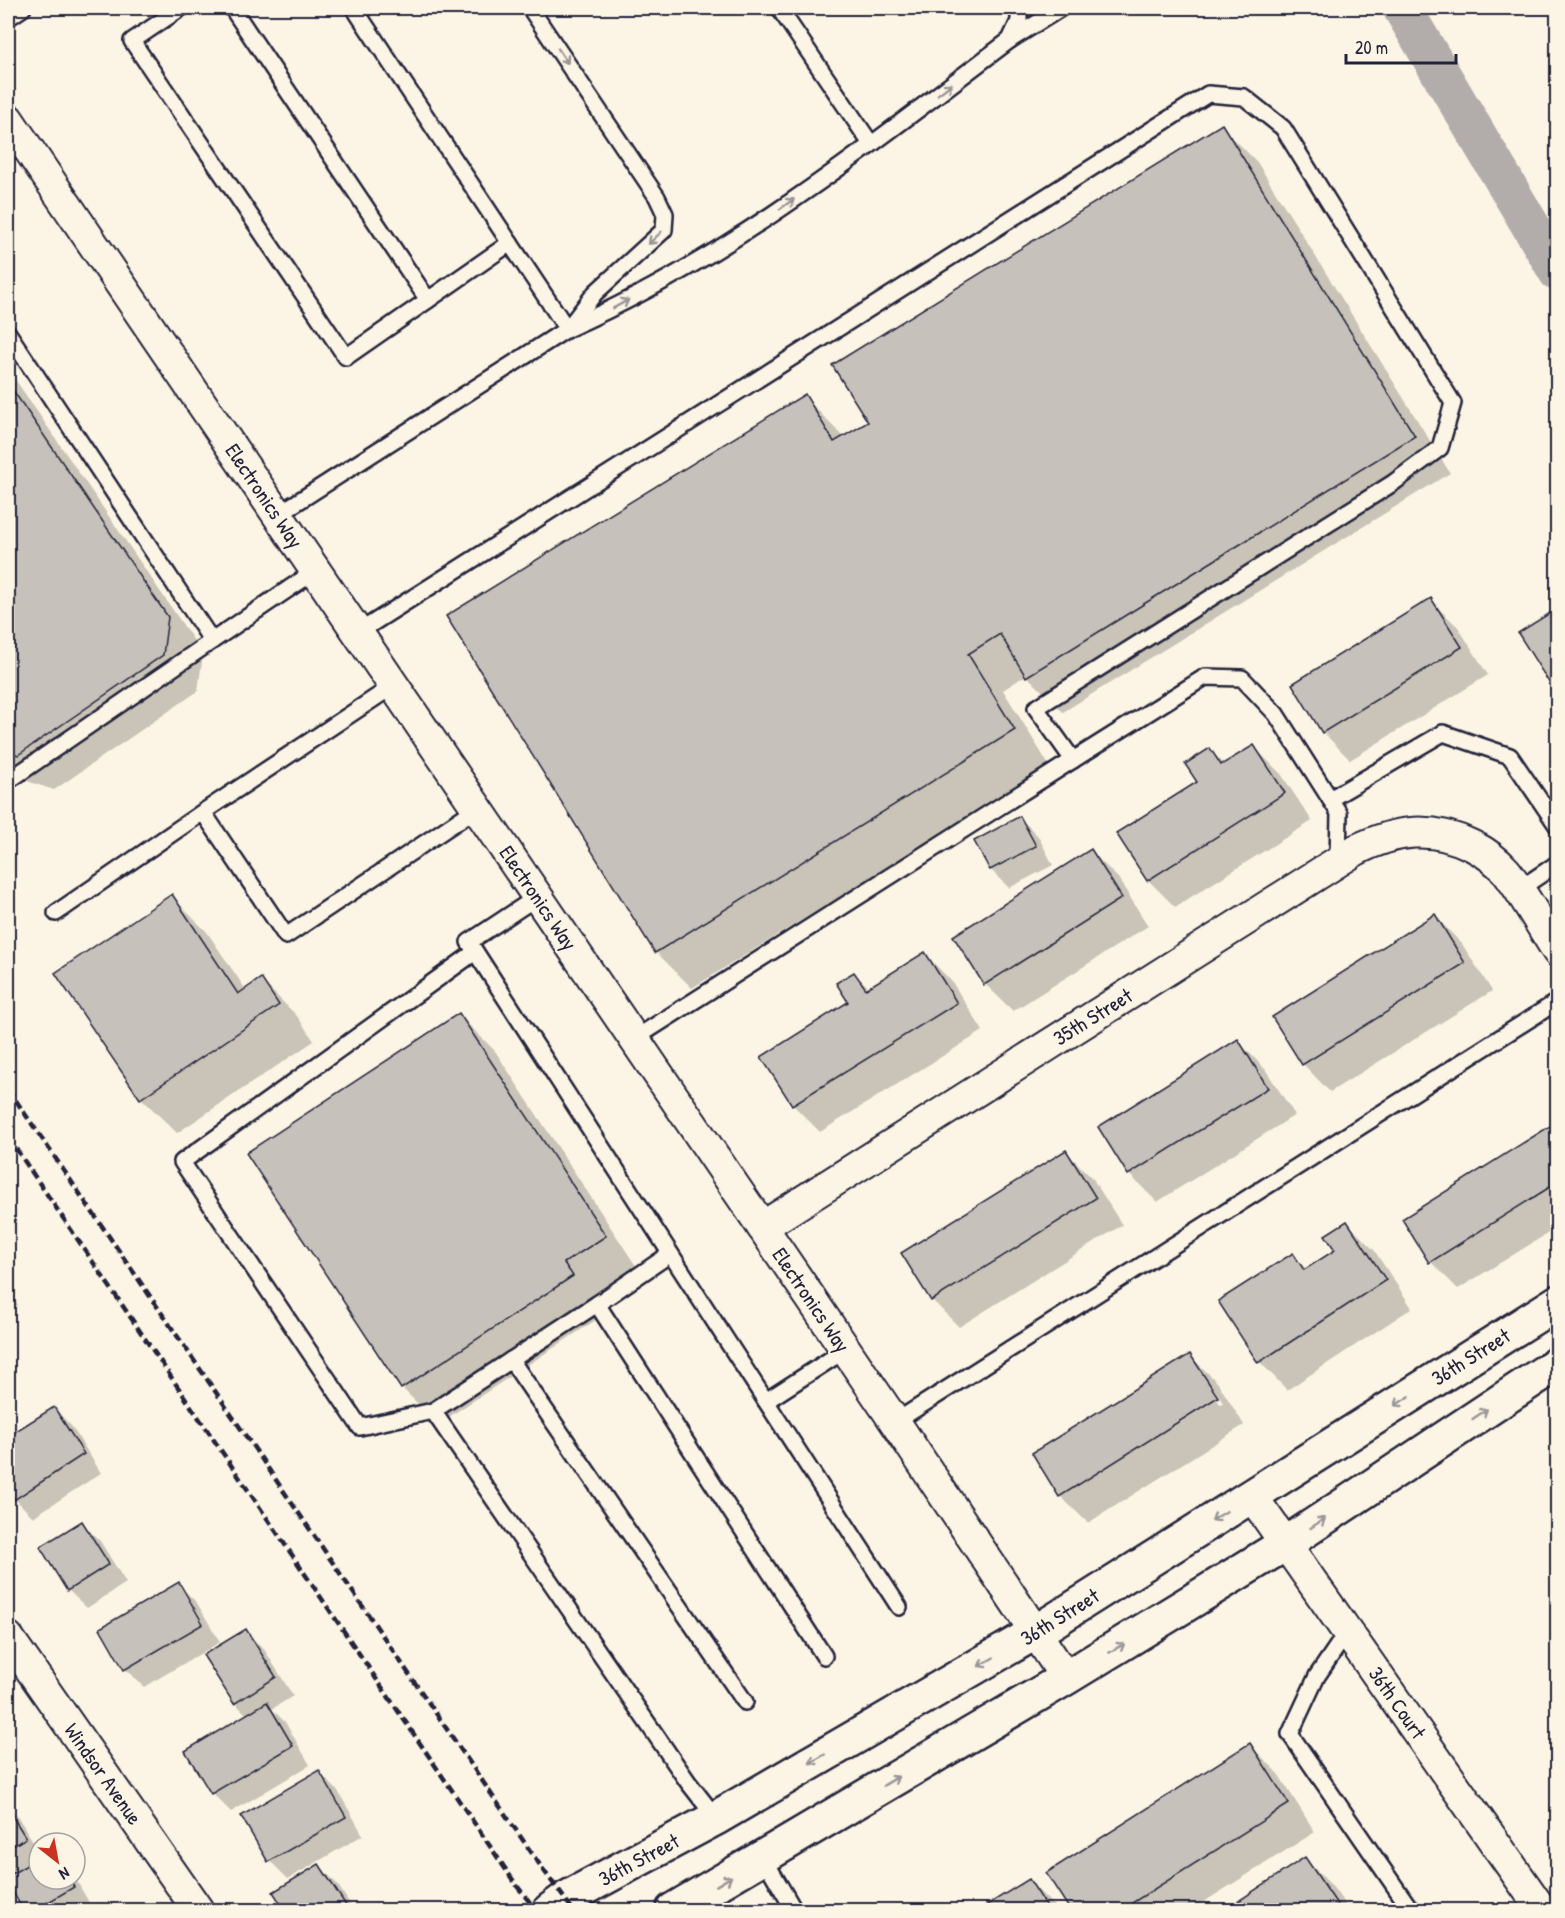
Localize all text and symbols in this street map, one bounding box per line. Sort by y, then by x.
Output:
scale bar [1346,27,1456,65]
text: 20 m [1355,35,1388,60]
one-way arrow [557,47,569,64]
one-way arrow [937,82,953,95]
one-way arrow [779,198,795,210]
one-way arrow [648,231,663,245]
one-way arrow [611,298,629,309]
street label: Electronics Way [219,438,310,554]
street label: Electronics Way [493,840,584,956]
street label: 35th Street [1048,981,1138,1052]
street label: Electronics Way [766,1242,857,1358]
street label: 36th Street [1426,1321,1516,1392]
one-way arrow [1394,1395,1411,1407]
one-way arrow [1471,1408,1488,1420]
one-way arrow [1211,1511,1228,1523]
one-way arrow [1309,1516,1326,1528]
street label: 36th Street [1015,1581,1105,1652]
one-way arrow [1108,1641,1125,1653]
one-way arrow [978,1656,995,1668]
street label: 36th Court [1362,1661,1433,1745]
street label: Windsor Avenue [58,1717,149,1830]
one-way arrow [809,1754,826,1766]
one-way arrow [882,1775,899,1787]
street label: 36th Street [593,1826,685,1893]
north arrow [27,1831,87,1891]
text: N [55,1862,74,1886]
one-way arrow [715,1874,732,1886]

